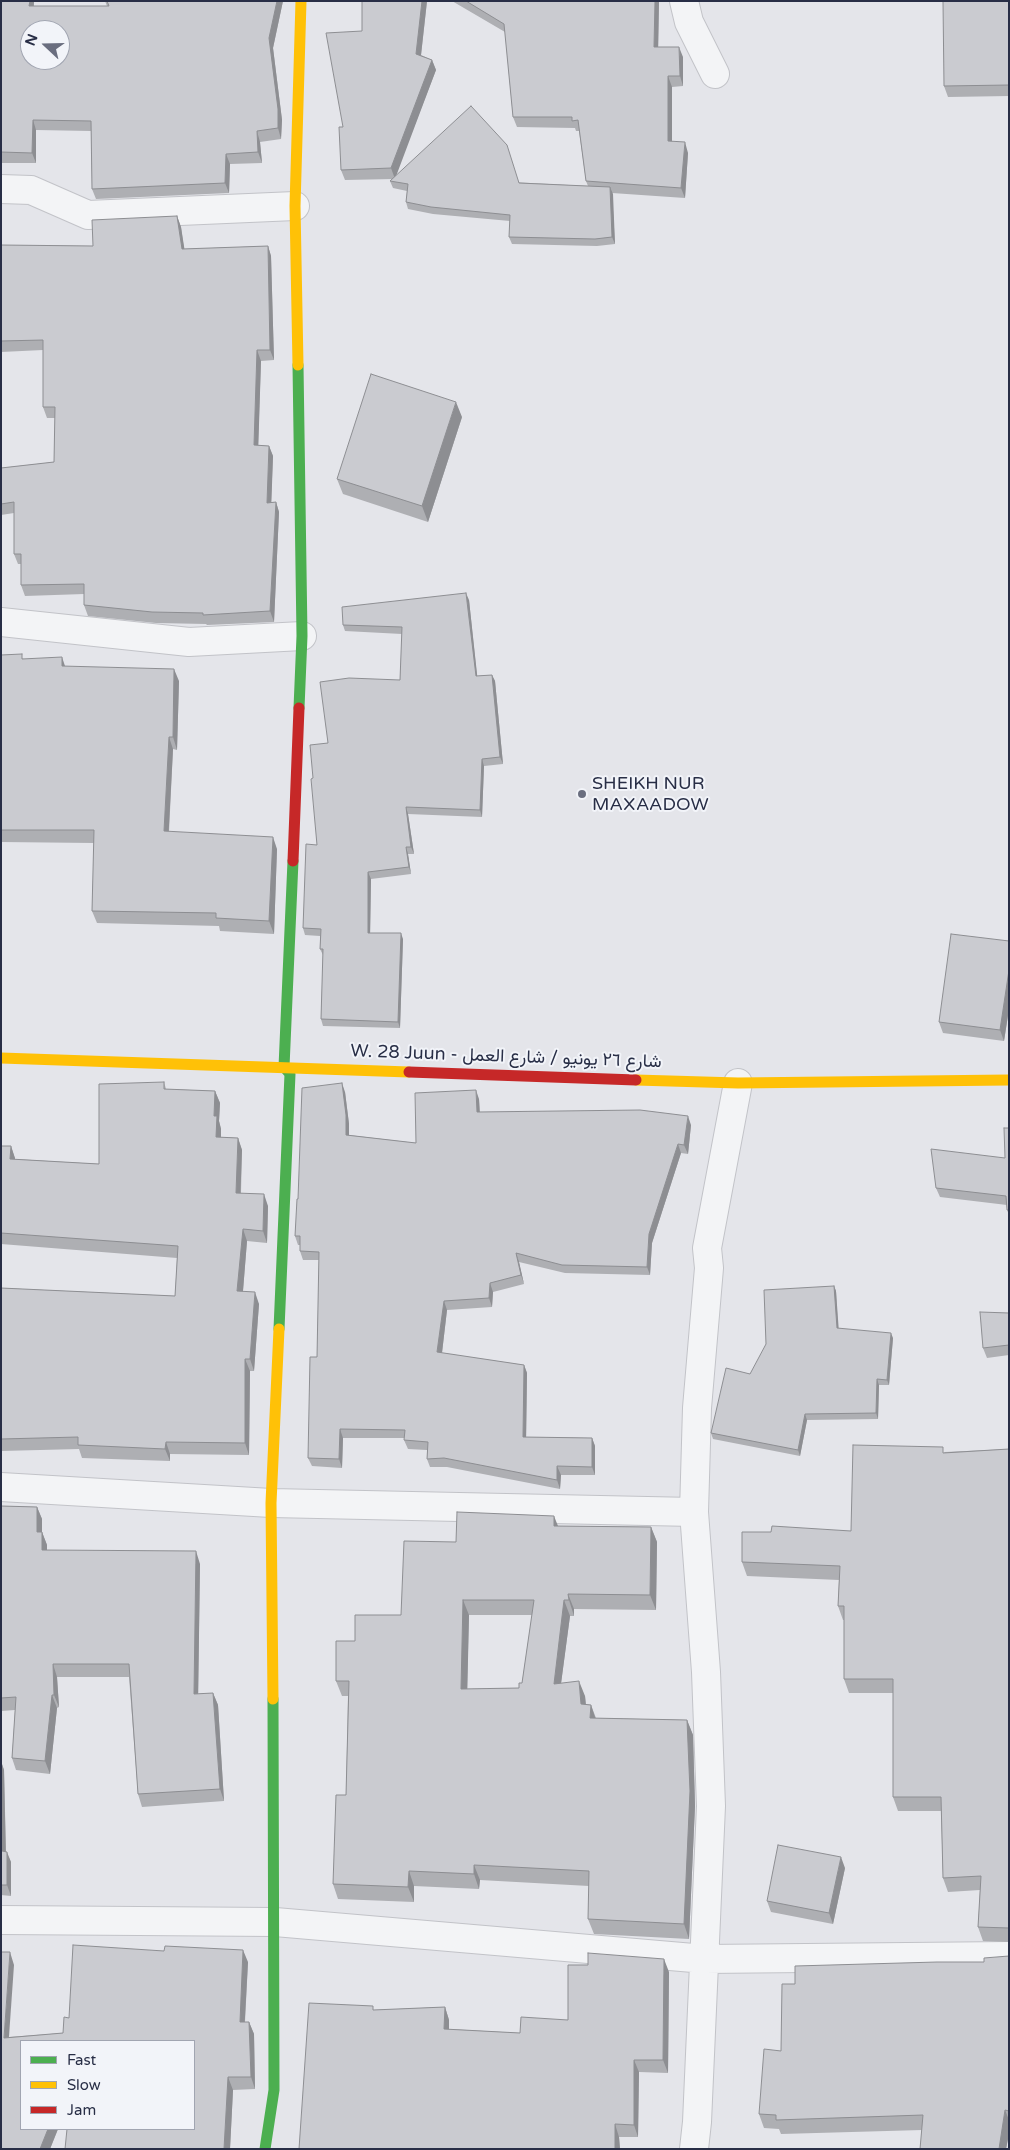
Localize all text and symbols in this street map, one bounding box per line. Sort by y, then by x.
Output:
north arrow [20,20,70,70]
text: N [22,32,41,48]
place label: SHEIKH NUR MAXAADOW [592,773,709,816]
marker: SHEIKH NUR MAXAADOW [576,788,588,800]
street label: W. 28 Juun - شارع ٢٦ يونيو / شارع العمل [350,1041,662,1073]
legend [20,2040,195,2130]
text: Fast [67,2051,96,2069]
text: Slow [67,2076,101,2094]
text: Jam [67,2101,96,2119]

